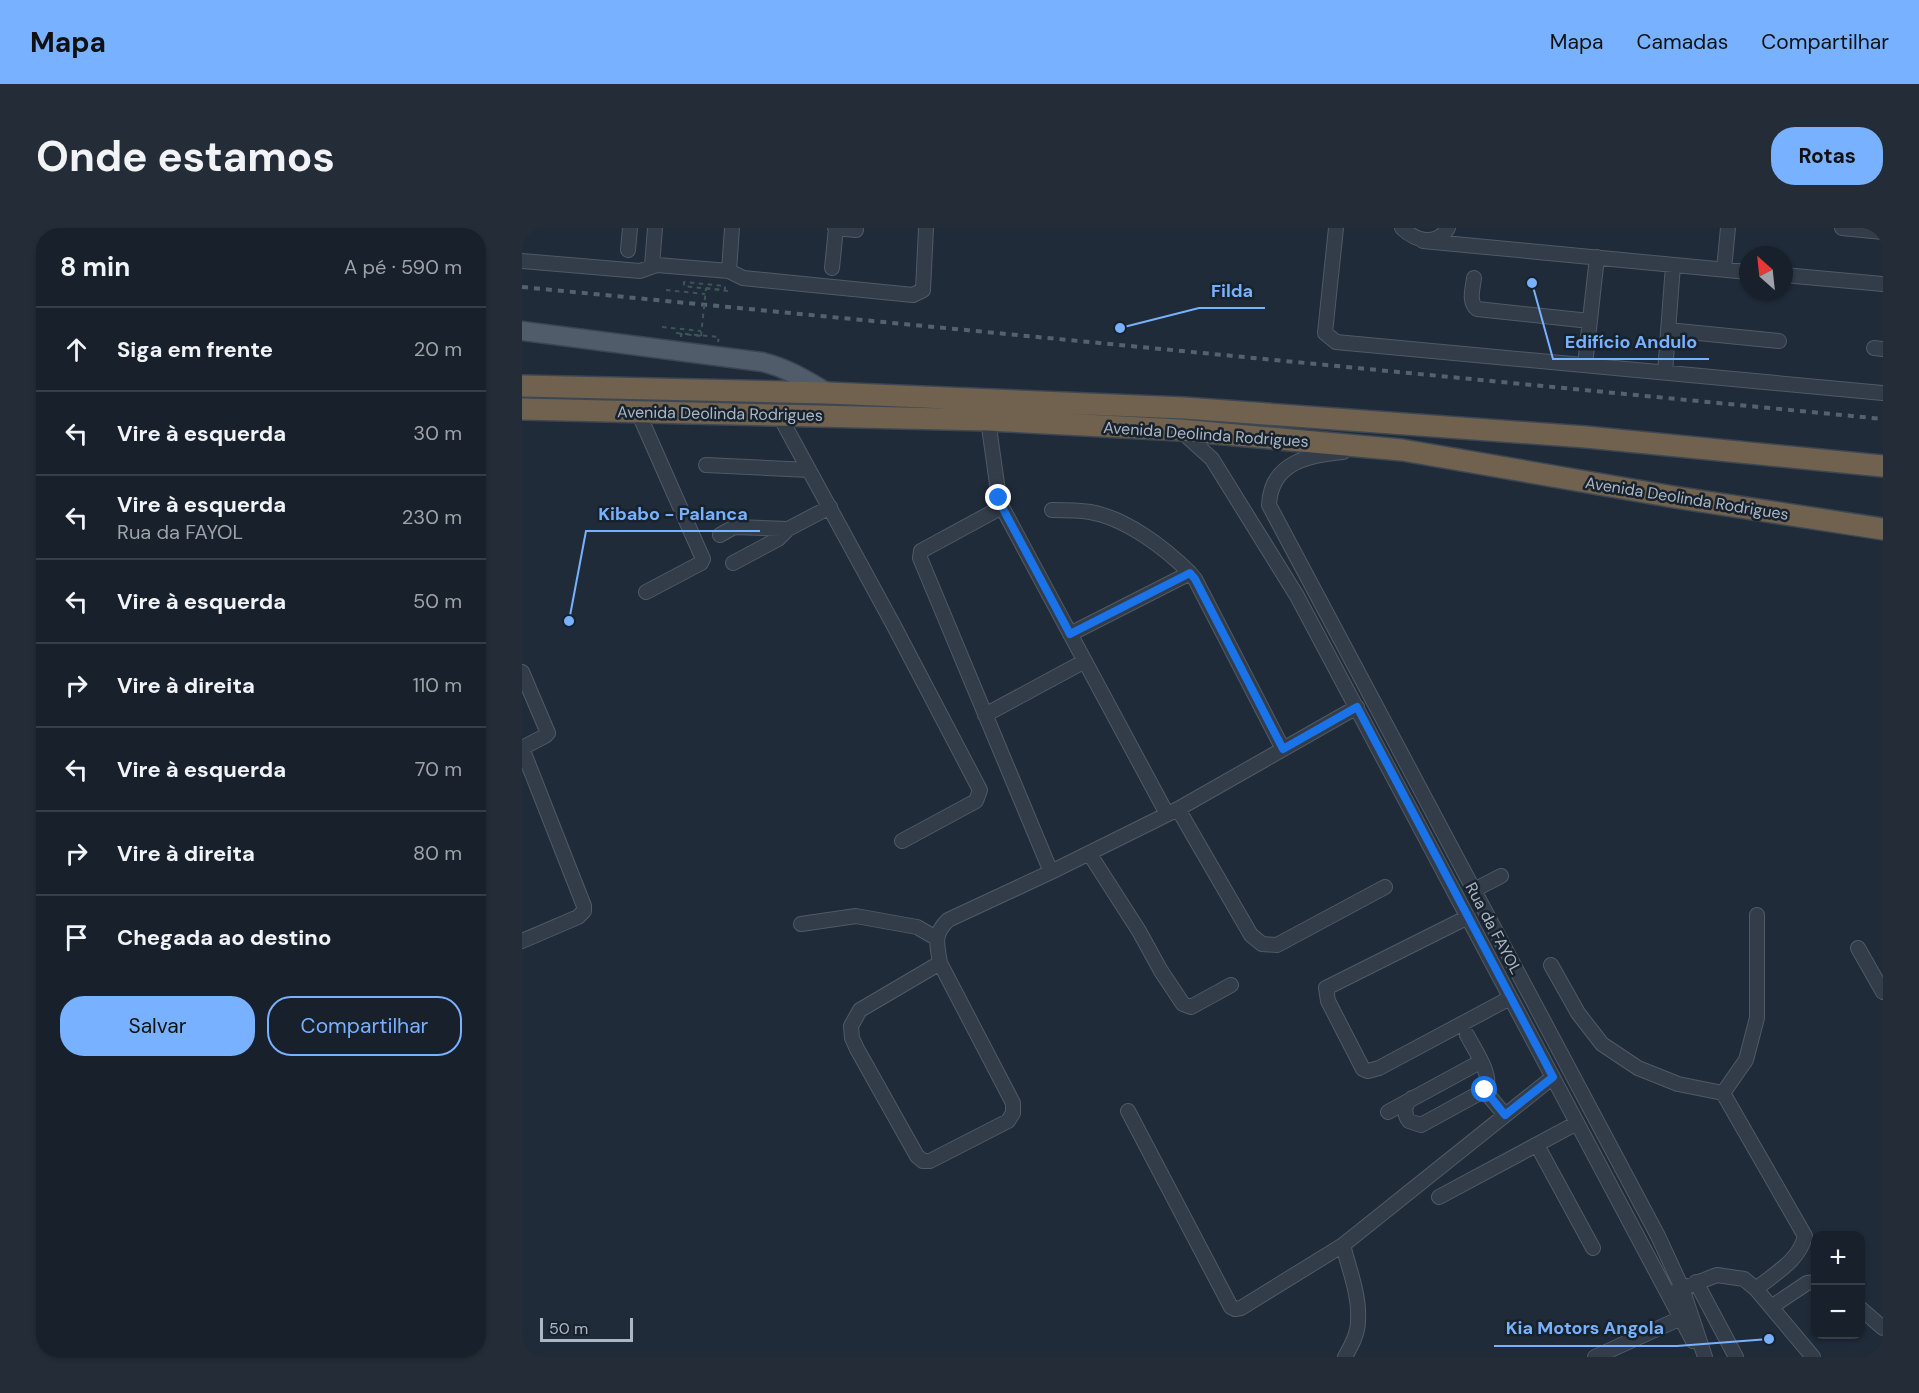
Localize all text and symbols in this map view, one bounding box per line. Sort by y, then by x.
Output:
text: Mapa [30,24,106,61]
text: Mapa [1550,28,1603,56]
text: Camadas [1636,28,1728,56]
text: Compartilhar [1761,28,1889,56]
button: Rotas [1771,127,1883,185]
text: Onde estamos [36,129,335,184]
north arrow [1739,246,1793,300]
text: 8 min [60,250,130,284]
text: A pé · 590 m [344,254,462,280]
callout: Filda [1199,272,1265,308]
text: Filda [1211,279,1253,303]
callout: Edifício Andulo [1553,323,1709,359]
text: Edifício Andulo [1565,330,1697,354]
icon: ahead [60,333,93,366]
text: Siga em frente [117,335,273,364]
text: 20 m [414,336,462,362]
street label: Avenida Deolinda Rodrigues [617,401,823,426]
icon: left [60,417,93,450]
street label: Avenida Deolinda Rodrigues [1103,417,1309,452]
text: Vire à esquerda [117,419,286,448]
text: 30 m [413,420,462,446]
street label: Avenida Deolinda Rodrigues [1584,472,1790,525]
route end [985,484,1011,510]
text: Vire à esquerda [117,490,286,519]
callout: Kibabo - Palanca [586,495,760,531]
icon: left [60,501,93,534]
text: Kibabo - Palanca [598,502,748,526]
text: 230 m [402,504,462,530]
text: Rua da FAYOL [117,519,243,545]
icon: left [60,585,93,618]
text: Vire à esquerda [117,587,286,616]
text: 50 m [413,588,462,614]
icon: right [60,669,93,702]
text: Vire à direita [117,671,255,700]
text: 110 m [413,672,462,698]
icon: left [60,753,93,786]
text: Vire à esquerda [117,755,286,784]
text: 70 m [415,756,462,782]
icon: right [60,837,93,870]
text: Vire à direita [117,839,255,868]
text: 80 m [413,840,462,866]
street label: Rua da FAYOL [1461,879,1526,978]
icon: arrive [60,921,93,954]
text: Chegada ao destino [117,923,331,952]
button: Salvar [60,996,255,1056]
button: Compartilhar [267,996,462,1056]
route start [1471,1076,1497,1102]
map controls [1811,1231,1865,1339]
button: + [1811,1231,1865,1285]
button: − [1811,1285,1865,1339]
callout: Kia Motors Angola [1494,1310,1677,1346]
scale bar [540,1315,633,1342]
text: Kia Motors Angola [1506,1316,1664,1340]
text: 50 m [549,1318,588,1339]

